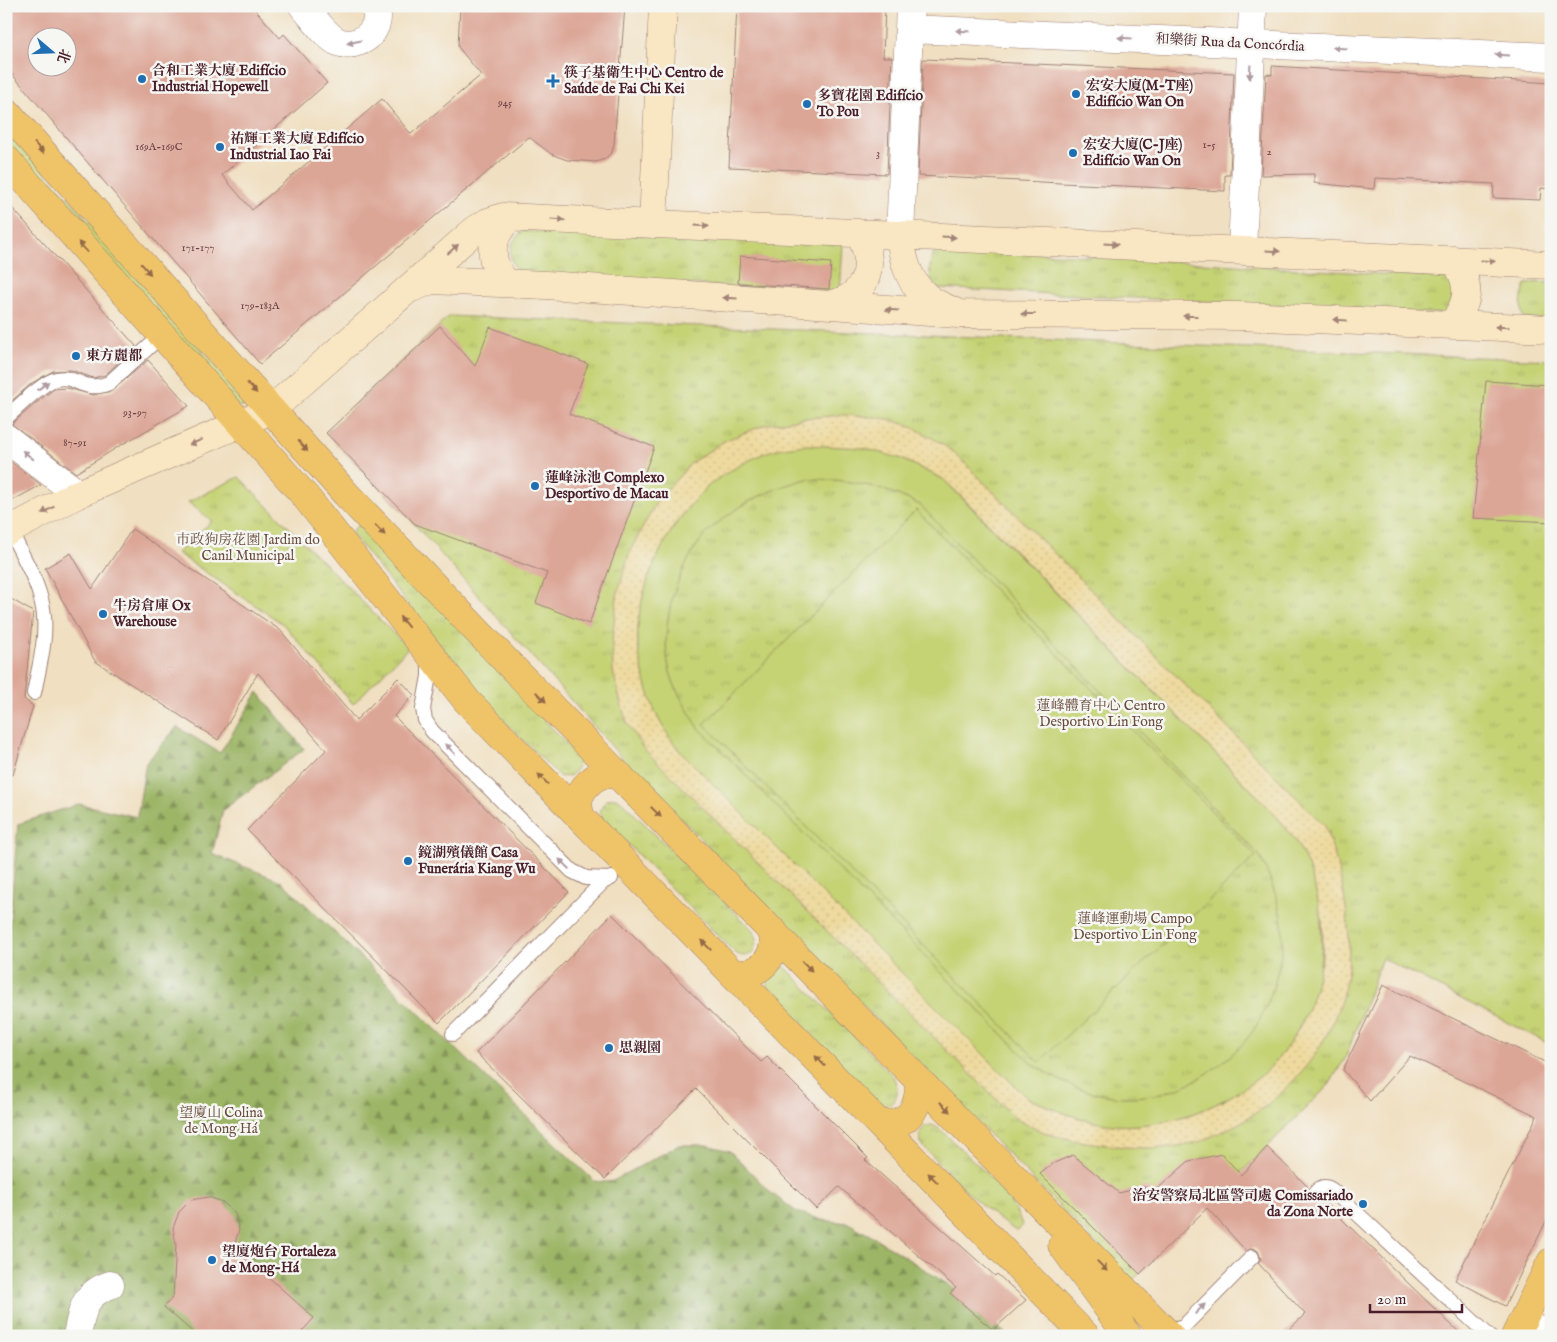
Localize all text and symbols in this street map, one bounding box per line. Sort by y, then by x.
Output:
one-way arrow [954,27,970,35]
north arrow [28,28,78,78]
street label: 和樂街 Rua da Concórdia [1155,30,1306,56]
one-way arrow [1117,34,1133,42]
one-way arrow [346,38,361,46]
one-way arrow [1331,44,1347,52]
text: 北 [53,46,74,65]
one-way arrow [1494,51,1510,59]
place label: 合和工業大廈 Edifício Industrial Hopewell [152,62,286,96]
place label: 筷子基衛生中心 Centro de Saúde de Fai Chi Kei [564,64,724,98]
one-way arrow [1245,65,1253,81]
marker: 合和工業大廈 Edifício Industrial Hopewell [136,73,148,85]
marker: 筷子基衛生中心 Centro de Saúde de Fai Chi Kei [546,74,560,88]
place label: 宏安大廈(M-T座) Edifício Wan On [1086,77,1193,111]
place label: 多寶花園 Edifício To Pou [816,87,923,121]
marker: 宏安大廈(M-T座) Edifício Wan On [1070,88,1082,100]
house number: 945 [497,96,512,110]
marker: 多寶花園 Edifício To Pou [801,98,813,110]
place label: 祐輝工業大廈 Edifício Industrial Iao Fai [230,130,364,164]
place label: 宏安大廈(C-J座) Edifício Wan On [1083,136,1183,170]
house number: 1-5 [1202,138,1216,152]
house number: 169A-169C [135,140,183,154]
one-way arrow [33,141,44,154]
marker: 祐輝工業大廈 Edifício Industrial Iao Fai [214,141,226,153]
house number: 2 [1266,145,1272,159]
house number: 3 [876,147,880,161]
marker: 宏安大廈(C-J座) Edifício Wan On [1067,147,1079,159]
one-way arrow [550,216,566,224]
one-way arrow [694,223,710,231]
one-way arrow [941,233,957,241]
one-way arrow [78,240,89,253]
house number: 171-177 [182,241,214,255]
one-way arrow [1103,241,1119,249]
one-way arrow [446,244,459,255]
one-way arrow [1266,248,1282,256]
one-way arrow [1480,258,1496,266]
one-way arrow [140,263,152,275]
one-way arrow [722,294,738,302]
house number: 179-183A [240,299,280,313]
one-way arrow [884,305,900,313]
one-way arrow [1020,310,1036,318]
one-way arrow [1182,311,1198,319]
one-way arrow [1331,316,1347,324]
one-way arrow [1494,323,1510,331]
place label: 東方麗都 [86,347,142,365]
marker: 東方麗都 [70,350,82,362]
one-way arrow [36,381,49,392]
one-way arrow [246,381,257,394]
house number: 93-97 [122,406,147,420]
house number: 87-91 [63,436,87,450]
one-way arrow [189,439,203,447]
one-way arrow [297,440,309,452]
one-way arrow [22,450,35,461]
place label: 蓮峰泳池 Complexo Desportivo de Macau [545,469,669,503]
marker: 蓮峰泳池 Complexo Desportivo de Macau [529,480,541,492]
one-way arrow [41,506,55,514]
one-way arrow [374,523,386,535]
park label: 巿政狗房花園 Jardim do Canil Municipal [176,531,320,565]
place label: 牛房倉庫 Ox Warehouse [112,597,191,631]
marker: 牛房倉庫 Ox Warehouse [97,608,109,620]
one-way arrow [399,616,410,629]
one-way arrow [535,691,547,703]
park label: 蓮峰體育中心 Centro Desportivo Lin Fong [1037,697,1166,731]
one-way arrow [444,743,456,755]
one-way arrow [537,773,549,785]
one-way arrow [649,806,661,818]
place label: 鏡湖殯儀館 Casa Funerária Kiang Wu [418,844,536,878]
marker: 鏡湖殯儀館 Casa Funerária Kiang Wu [402,855,414,867]
one-way arrow [559,858,571,870]
park label: 蓮峰運動場 Campo Desportivo Lin Fong [1073,910,1197,944]
one-way arrow [700,939,712,951]
one-way arrow [800,959,812,971]
place label: 思親園 [619,1039,661,1057]
marker: 思親園 [603,1042,615,1054]
one-way arrow [814,1056,826,1068]
one-way arrow [938,1101,950,1113]
park label: 望廈山 Colina de Mong Há [179,1104,264,1138]
one-way arrow [927,1172,939,1184]
place label: 治安警察局北區警司處 Comissariado da Zona Norte [1132,1187,1354,1221]
marker: 治安警察局北區警司處 Comissariado da Zona Norte [1357,1198,1369,1210]
place label: 望廈炮台 Fortaleza de Mong-Há [222,1243,337,1277]
marker: 望廈炮台 Fortaleza de Mong-Há [206,1254,218,1266]
one-way arrow [1096,1260,1108,1272]
scale bar [1370,1282,1462,1314]
text: 20 m [1377,1290,1407,1309]
one-way arrow [1194,1303,1206,1315]

